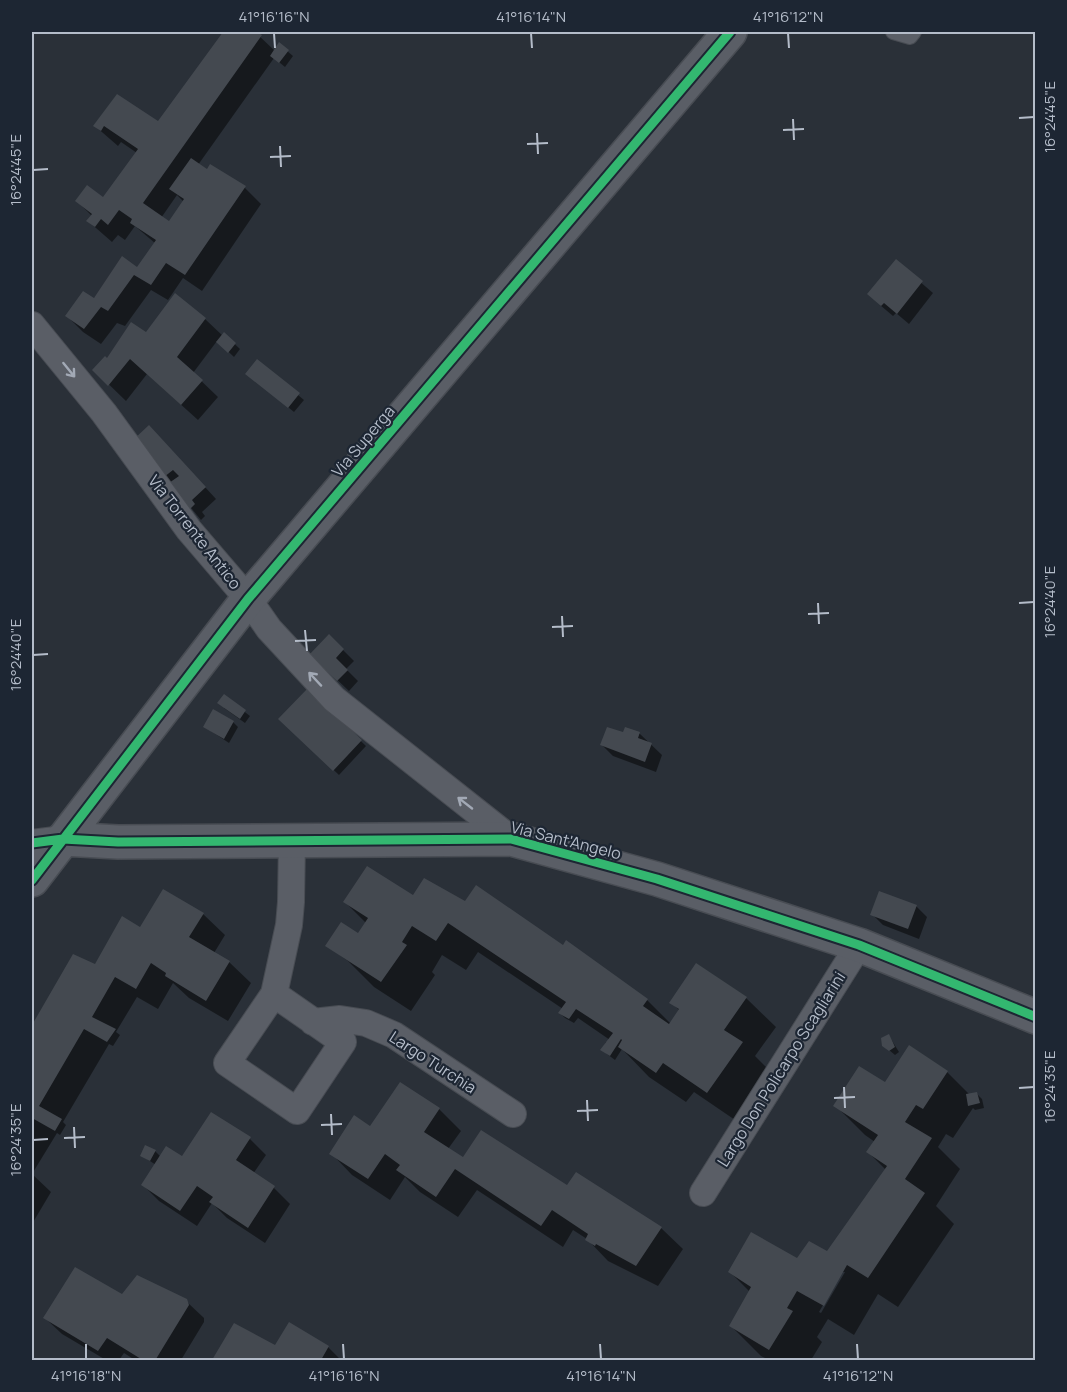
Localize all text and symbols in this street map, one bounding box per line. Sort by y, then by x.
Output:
text: 41°16'16"N [238,6,310,27]
text: 41°16'14"N [496,6,566,27]
text: 41°16'12"N [753,6,823,27]
text: 16°24'45"E [1039,81,1060,153]
text: 16°24'45"E [5,134,26,206]
one-way arrow [62,361,75,377]
street label: Via Superga [327,401,399,481]
street label: Via Torrente Antico [143,470,247,594]
text: 16°24'40"E [1039,566,1060,638]
text: 16°24'40"E [5,619,26,691]
one-way arrow [309,672,323,687]
one-way arrow [458,797,474,810]
street label: Via Sant'Angelo [509,816,623,864]
street label: Largo Don Policarpo Scagliarini [712,967,850,1171]
street label: Largo Turchia [385,1026,481,1098]
text: 16°24'35"E [1039,1050,1060,1124]
text: 16°24'35"E [5,1103,26,1177]
text: 41°16'18"N [51,1365,121,1386]
text: 41°16'16"N [308,1365,380,1386]
text: 41°16'14"N [566,1365,636,1386]
text: 41°16'12"N [823,1365,893,1386]

